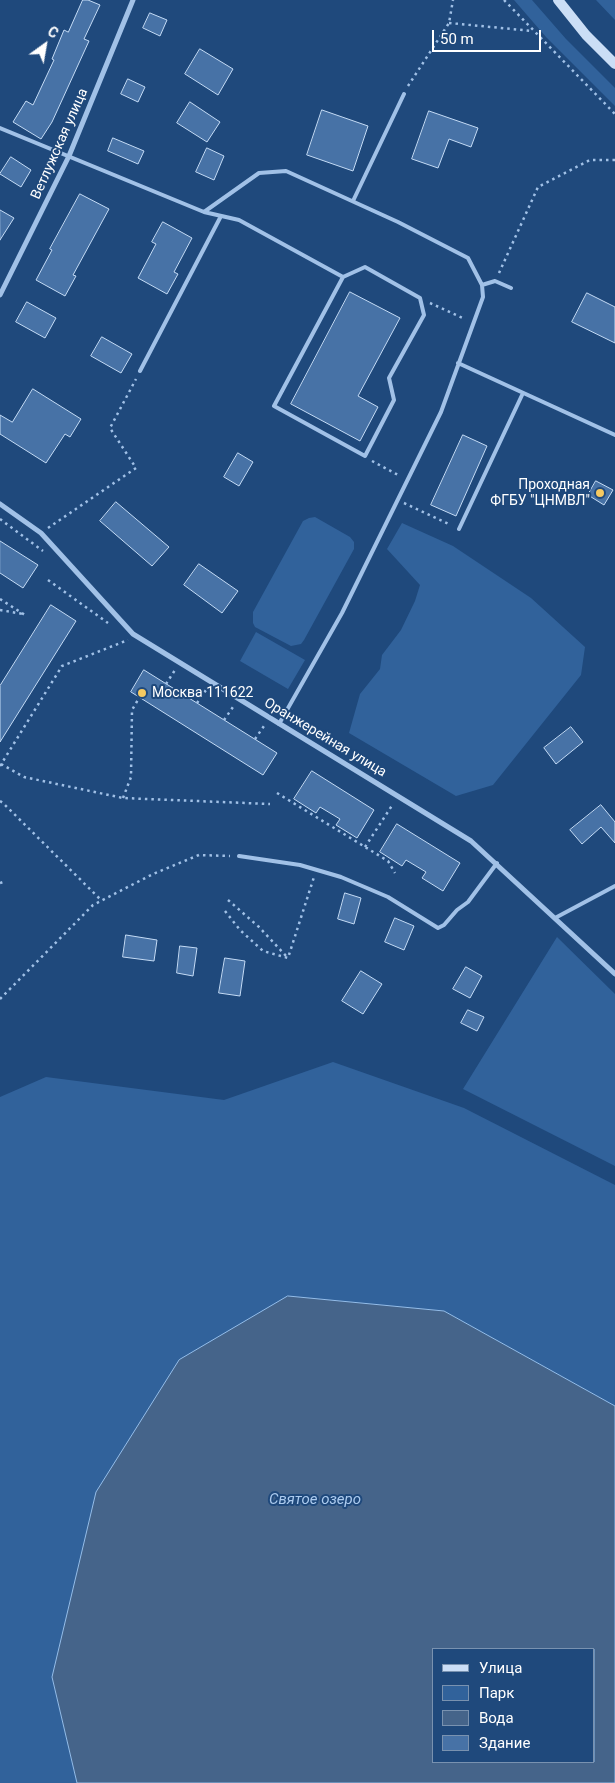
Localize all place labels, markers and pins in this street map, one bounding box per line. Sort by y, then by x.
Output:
place label: Проходная ФГБУ "ЦНМВЛ" [490,477,590,510]
marker: Проходная ФГБУ "ЦНМВЛ" [594,487,606,499]
place label: Москва 111622 [152,685,253,701]
marker: Москва 111622 [136,687,148,699]

